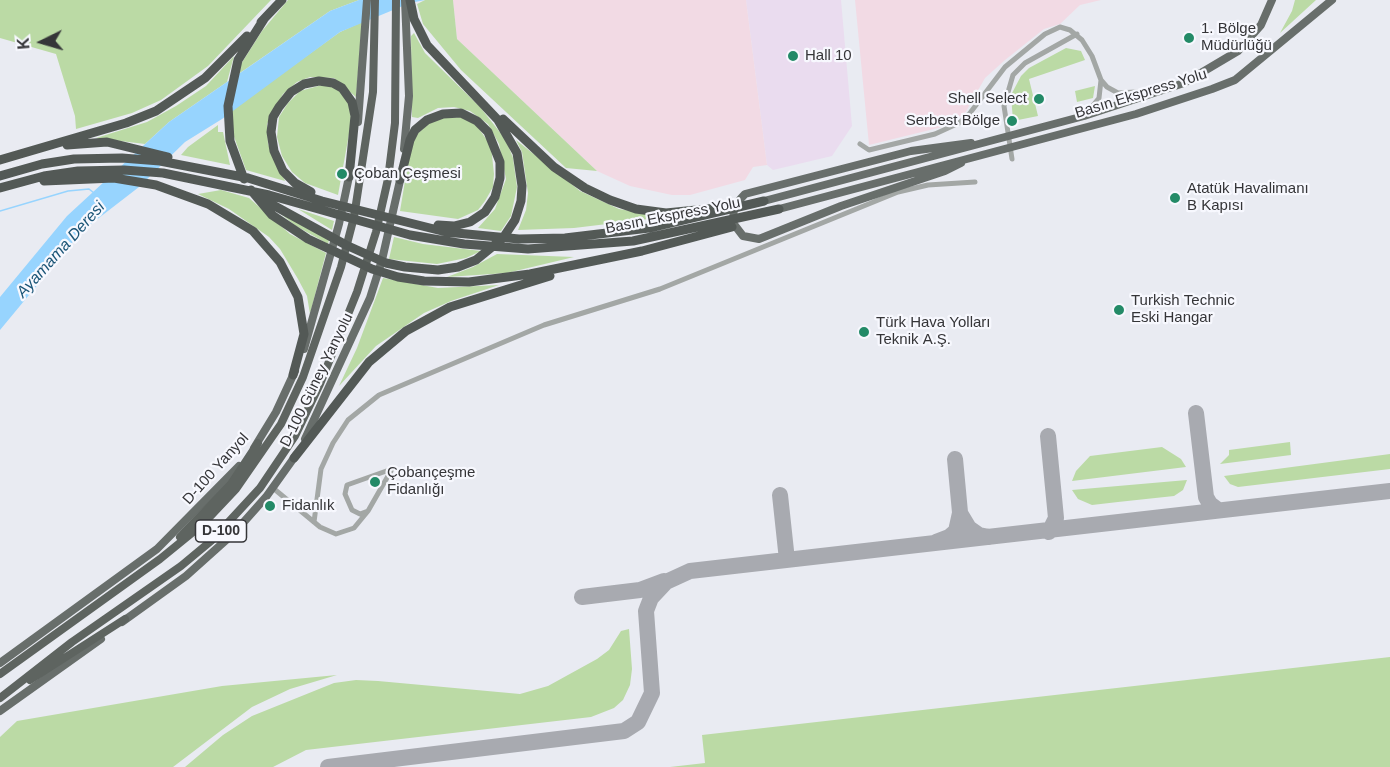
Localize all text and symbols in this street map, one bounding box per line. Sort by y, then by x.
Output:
north arrow [12,12,72,72]
place label: 1. Bölge Müdürlüğü [1201,20,1272,55]
marker: 1. Bölge Müdürlüğü [1182,31,1196,45]
text: K [15,37,33,50]
place label: Hall 10 [805,47,852,65]
marker: Hall 10 [786,49,800,63]
street label: Basın Ekspress Yolu [1073,65,1209,123]
place label: Shell Select [948,90,1027,108]
marker: Shell Select [1032,92,1046,106]
place label: Serbest Bölge [906,112,1000,130]
marker: Serbest Bölge [1005,114,1019,128]
place label: Çoban Çeşmesi [354,165,461,183]
marker: Çoban Çeşmesi [335,167,349,181]
place label: Atatük Havalimanı B Kapısı [1187,180,1309,215]
marker: Atatük Havalimanı B Kapısı [1168,191,1182,205]
street label: Basın Ekspress Yolu [604,194,742,238]
water label: Ayamama Deresi [13,198,109,302]
place label: Turkish Technic Eski Hangar [1131,292,1235,327]
marker: Turkish Technic Eski Hangar [1112,303,1126,317]
street label: D-100 Güney Yanyolu [277,310,357,450]
place label: Türk Hava Yolları Teknik A.Ş. [876,314,990,349]
marker: Türk Hava Yolları Teknik A.Ş. [857,325,871,339]
street label: D-100 Yanyol [179,430,253,508]
place label: Çobançeşme Fidanlığı [387,464,475,499]
marker: Çobançeşme Fidanlığı [368,475,382,489]
place label: Fidanlık [282,497,335,515]
marker: Fidanlık [263,499,277,513]
road number: D-100 [196,520,246,542]

